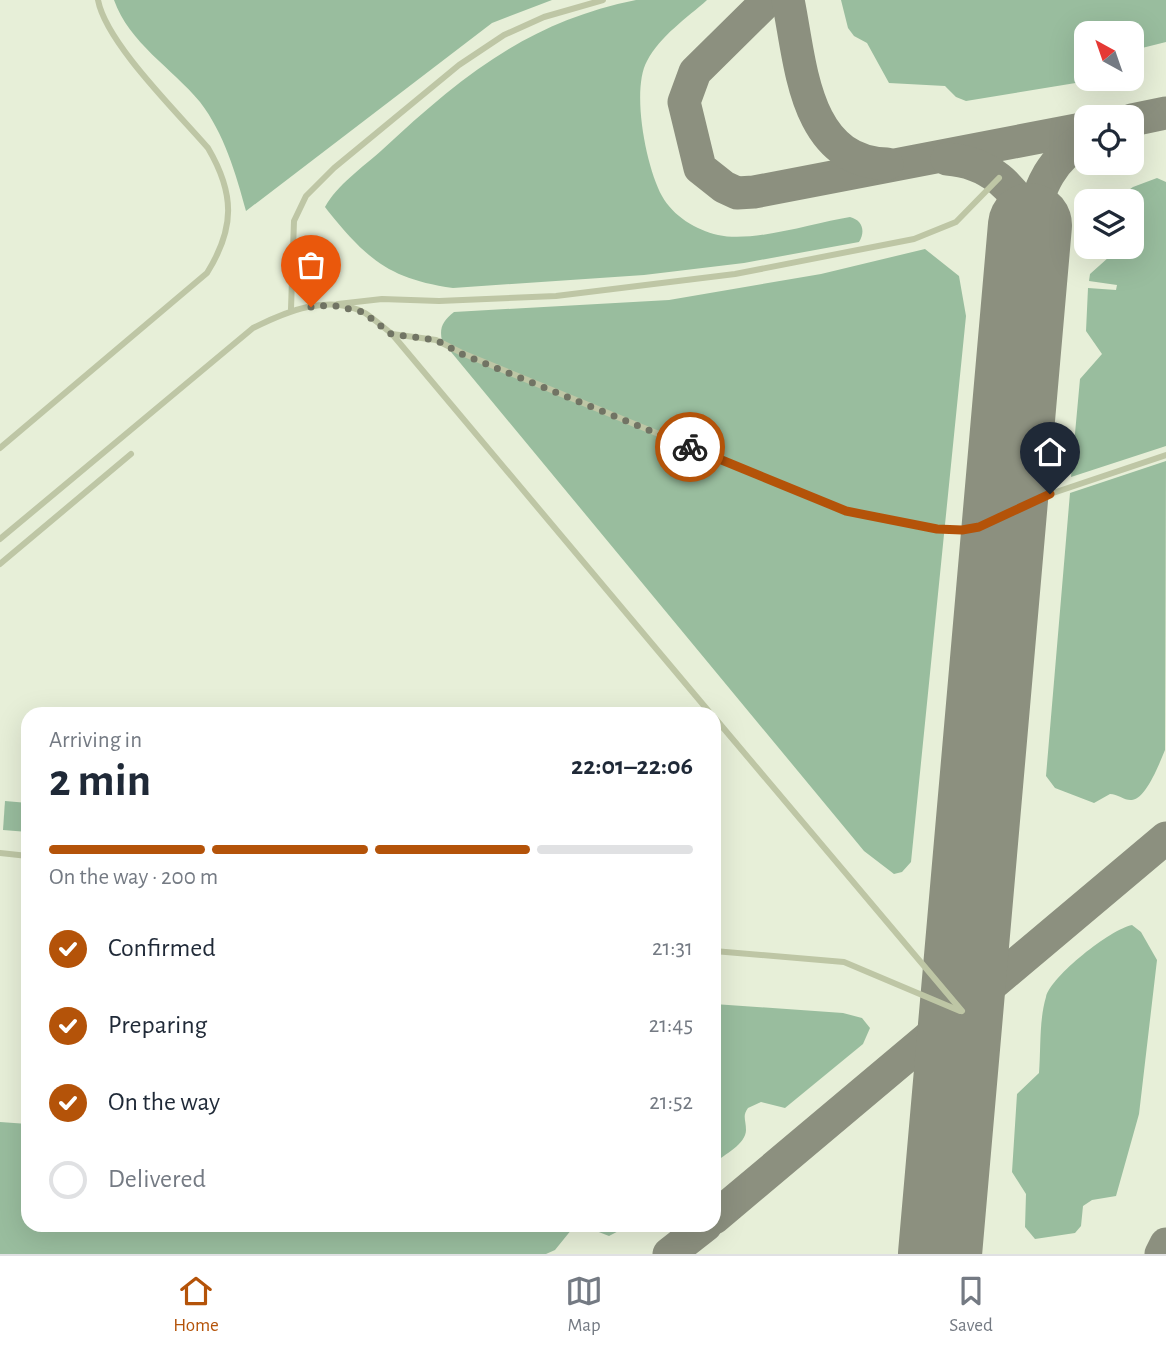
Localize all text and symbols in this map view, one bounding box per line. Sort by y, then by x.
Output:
north arrow [1074,21,1144,91]
map controls [1074,21,1144,259]
button: locate [1074,105,1144,175]
button: layers [1074,189,1144,259]
pin [281,235,341,307]
icon: bag [292,246,330,284]
courier [655,412,725,482]
pin [1020,422,1080,494]
icon: bike [671,428,709,466]
icon: home [1031,433,1069,471]
text: Arriving in [49,729,142,752]
text: 22:01–22:06 [571,753,693,779]
text: 2 min [49,758,151,804]
text: On the way · 200 m [49,866,218,889]
icon: check [49,930,87,968]
text: Confirmed [108,935,216,961]
text: 21:31 [652,937,693,960]
icon: check [49,1007,87,1045]
text: Preparing [108,1012,207,1038]
text: 21:45 [649,1014,693,1037]
icon: check [49,1084,87,1122]
text: On the way [108,1089,220,1115]
text: 21:52 [649,1091,693,1114]
text: Delivered [108,1166,206,1192]
tab: Home [173,1272,219,1337]
tab: Map [565,1272,603,1337]
tab: Saved [949,1272,993,1337]

